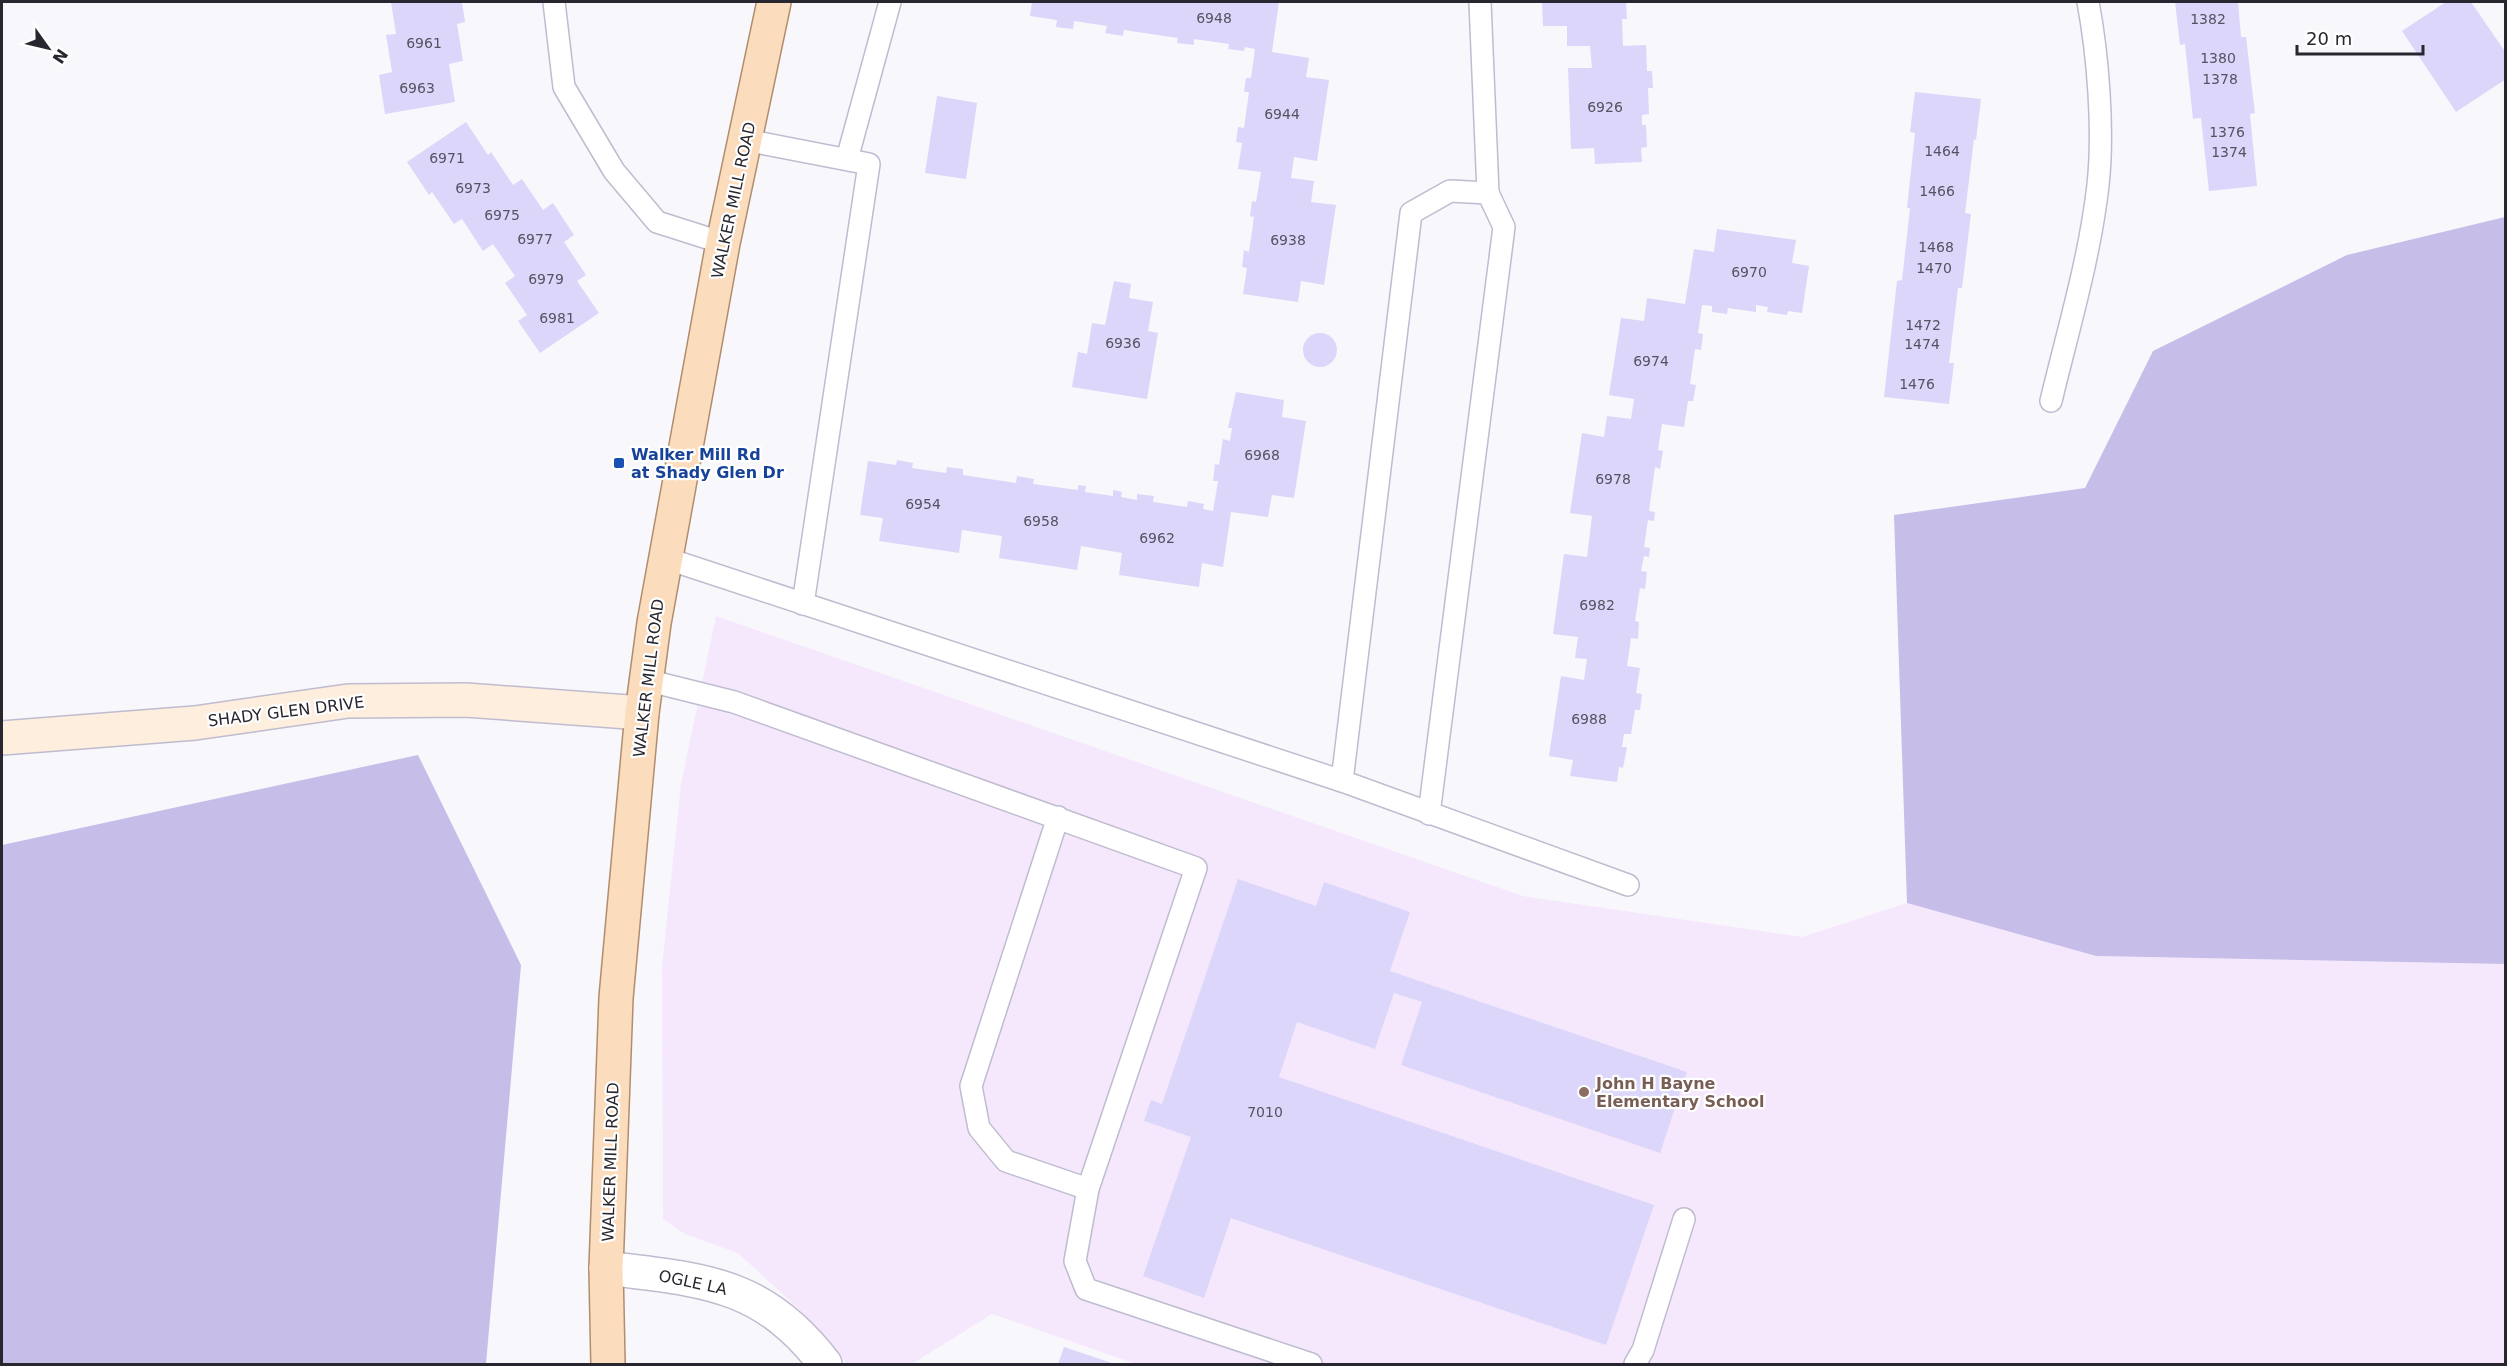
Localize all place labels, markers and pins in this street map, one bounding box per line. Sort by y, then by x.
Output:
place label: Walker Mill Rd at Shady Glen Dr [631,445,784,482]
marker: Walker Mill Rd at Shady Glen Dr [612,456,626,470]
place label: John H Bayne Elementary School [1595,1074,1764,1111]
marker: John H Bayne Elementary School [1577,1085,1591,1099]

